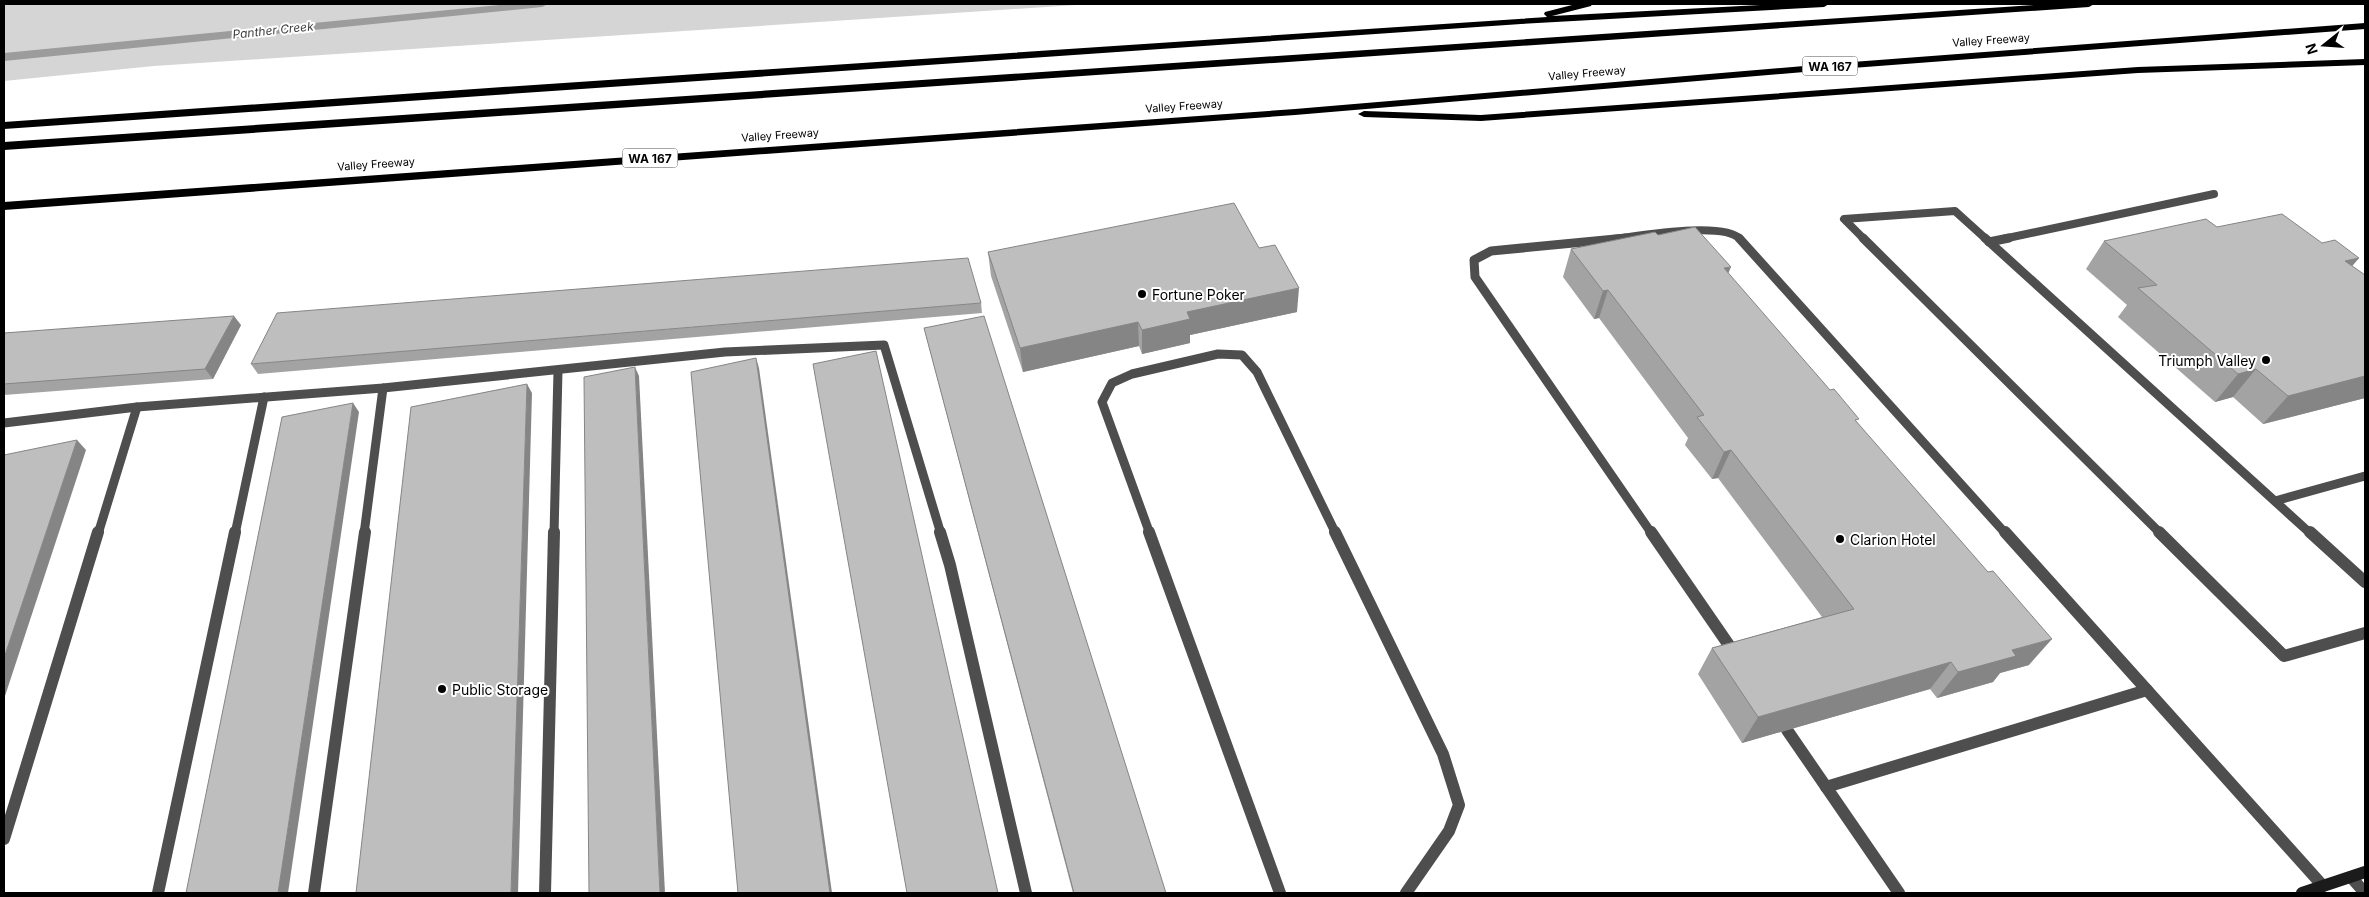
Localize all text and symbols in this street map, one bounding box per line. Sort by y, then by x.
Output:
water label: Panther Creek [232,18,315,42]
north arrow [2299,20,2349,70]
street label: Valley Freeway [1952,30,2030,50]
text: N [2301,41,2321,57]
road number: WA 167 [1802,56,1858,76]
street label: Valley Freeway [1548,63,1626,83]
street label: Valley Freeway [1145,96,1223,116]
street label: Valley Freeway [741,125,819,145]
road number: WA 167 [622,148,678,168]
street label: Valley Freeway [337,154,415,174]
place label: Fortune Poker [1152,286,1245,303]
marker: Fortune Poker [1136,288,1148,300]
place label: Triumph Valley [2158,352,2256,369]
marker: Triumph Valley [2260,354,2272,366]
place label: Clarion Hotel [1850,531,1936,548]
marker: Clarion Hotel [1834,533,1846,545]
place label: Public Storage [452,681,548,698]
marker: Public Storage [436,683,448,695]

